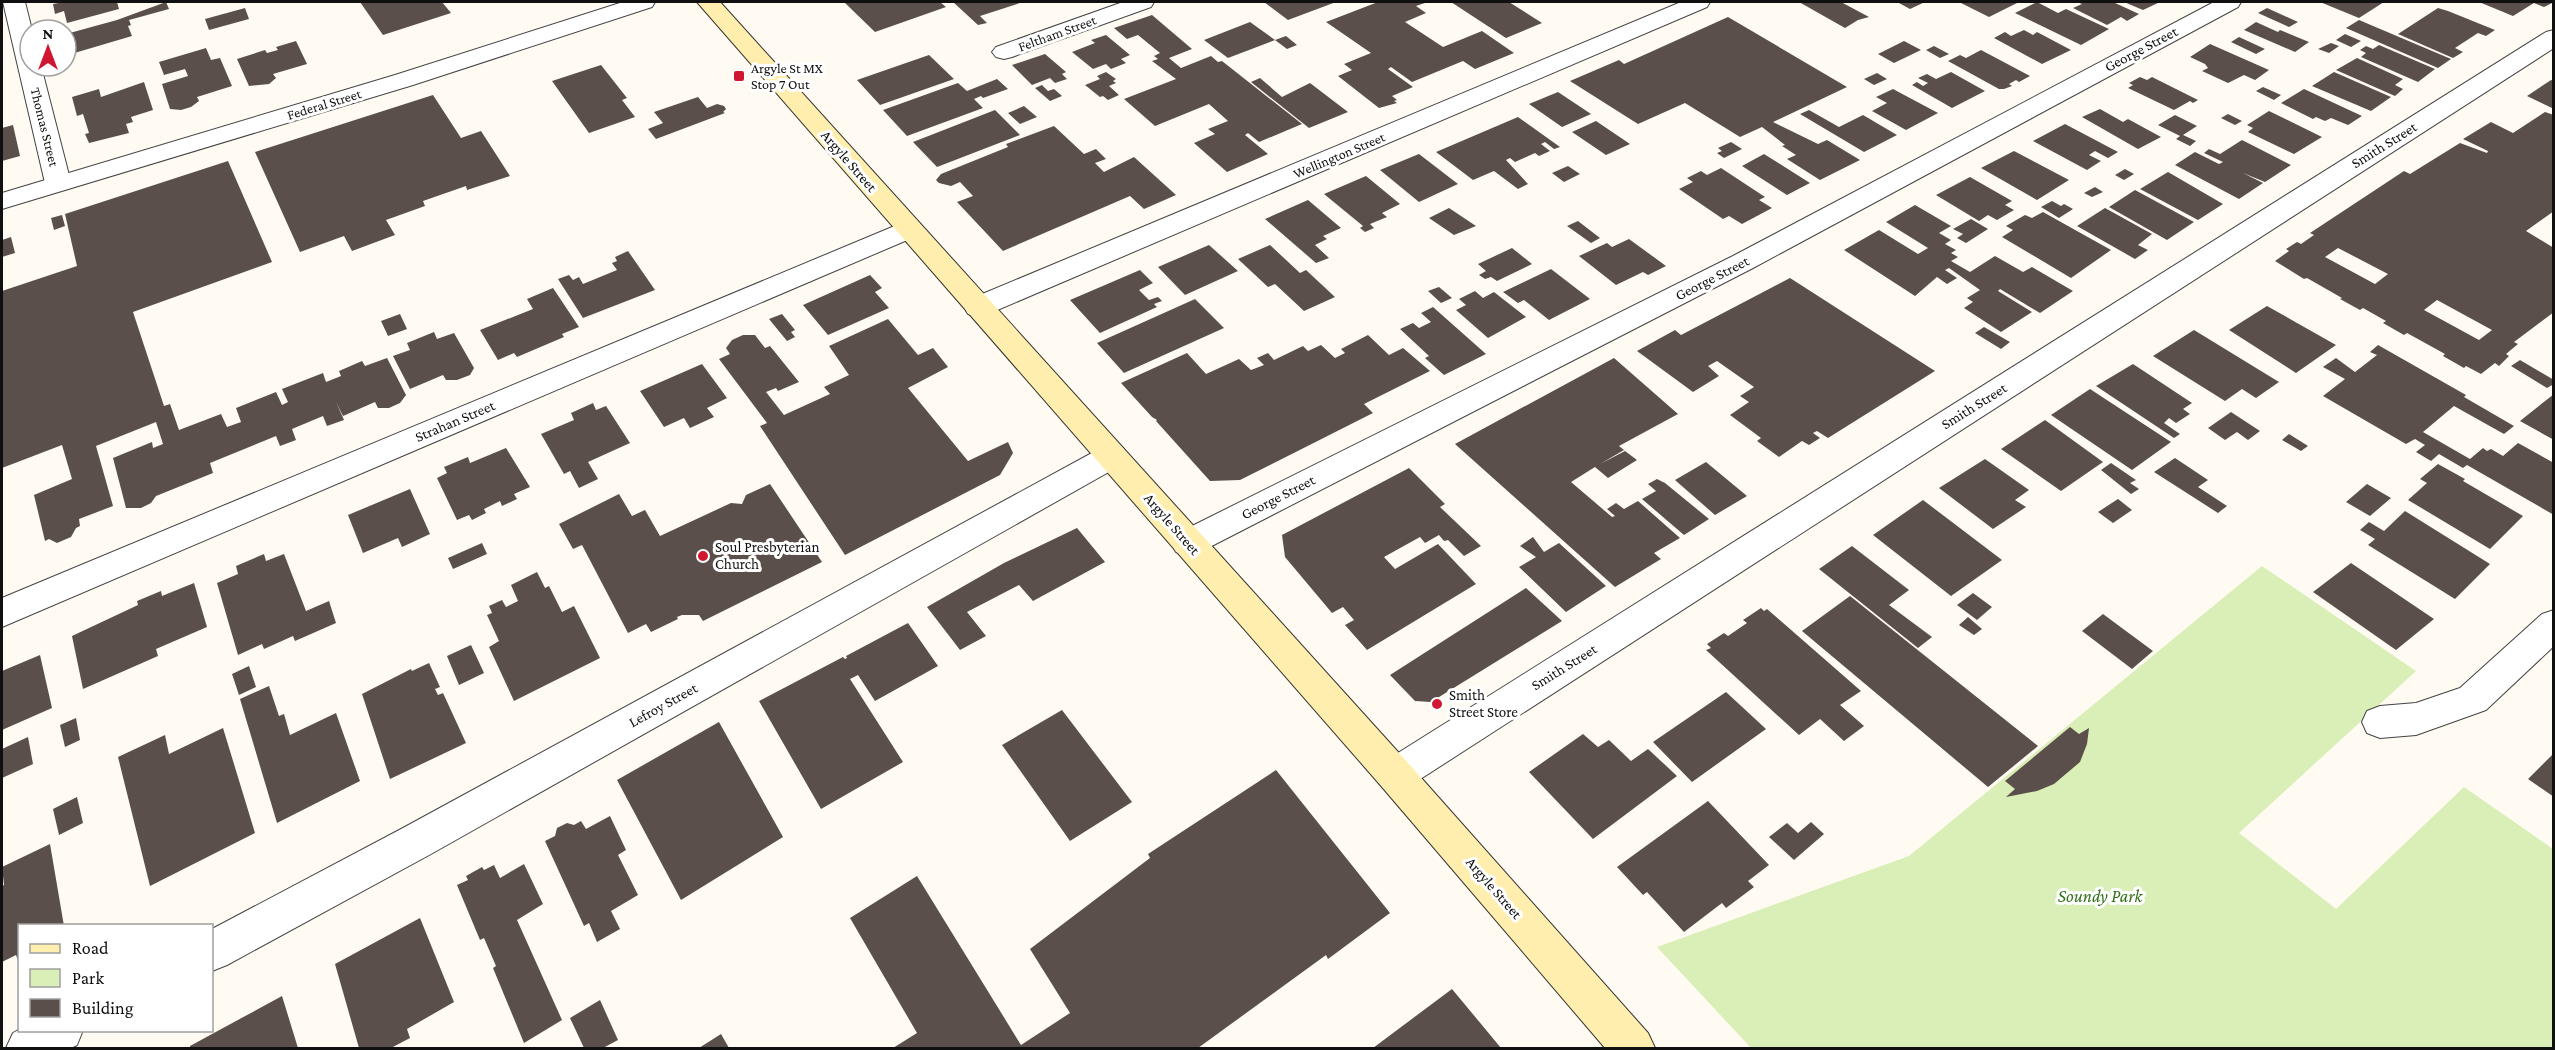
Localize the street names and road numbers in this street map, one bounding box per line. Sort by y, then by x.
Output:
street label: Feltham Street [1016,11,1098,54]
street label: George Street [2102,23,2182,76]
street label: Federal Street [285,85,363,123]
street label: Thomas Street [27,86,63,168]
street label: Smith Street [2348,118,2420,171]
street label: Argyle Street [817,127,881,196]
street label: Wellington Street [1291,128,1388,182]
street label: George Street [1673,252,1753,304]
street label: Smith Street [1938,379,2010,432]
street label: Strahan Street [413,397,498,445]
street label: George Street [1239,471,1319,523]
street label: Argyle Street [1140,490,1204,559]
street label: Smith Street [1528,640,1600,693]
street label: Lefroy Street [626,679,701,731]
street label: Argyle Street [1462,854,1526,923]

